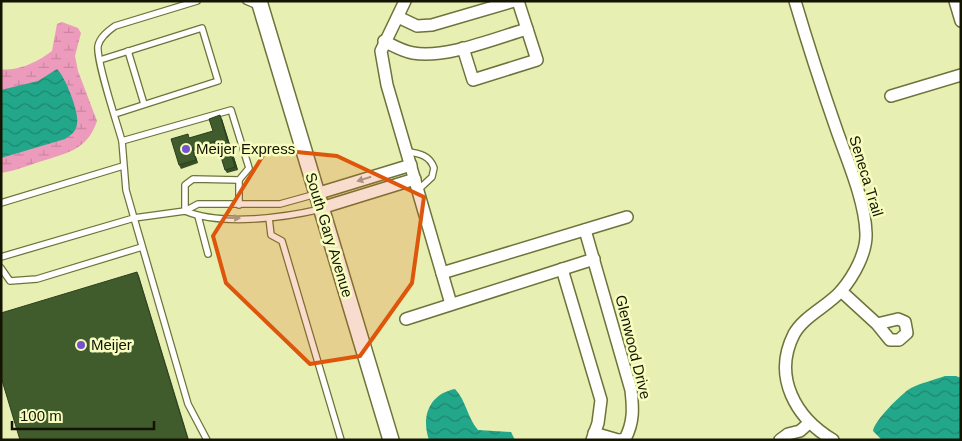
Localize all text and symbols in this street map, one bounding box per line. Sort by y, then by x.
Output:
street label: Seneca Trail [846,133,887,218]
place label: Meijer Express [196,140,295,157]
marker: Meijer Express [180,143,192,155]
street label: South Gary Avenue [302,170,357,299]
one-way arrow [356,175,371,183]
one-way arrow [225,214,241,222]
street label: Glenwood Drive [612,293,655,401]
place label: Meijer [91,336,132,353]
marker: Meijer [75,339,87,351]
scale bar [12,398,155,430]
text: 100 m [20,407,62,424]

